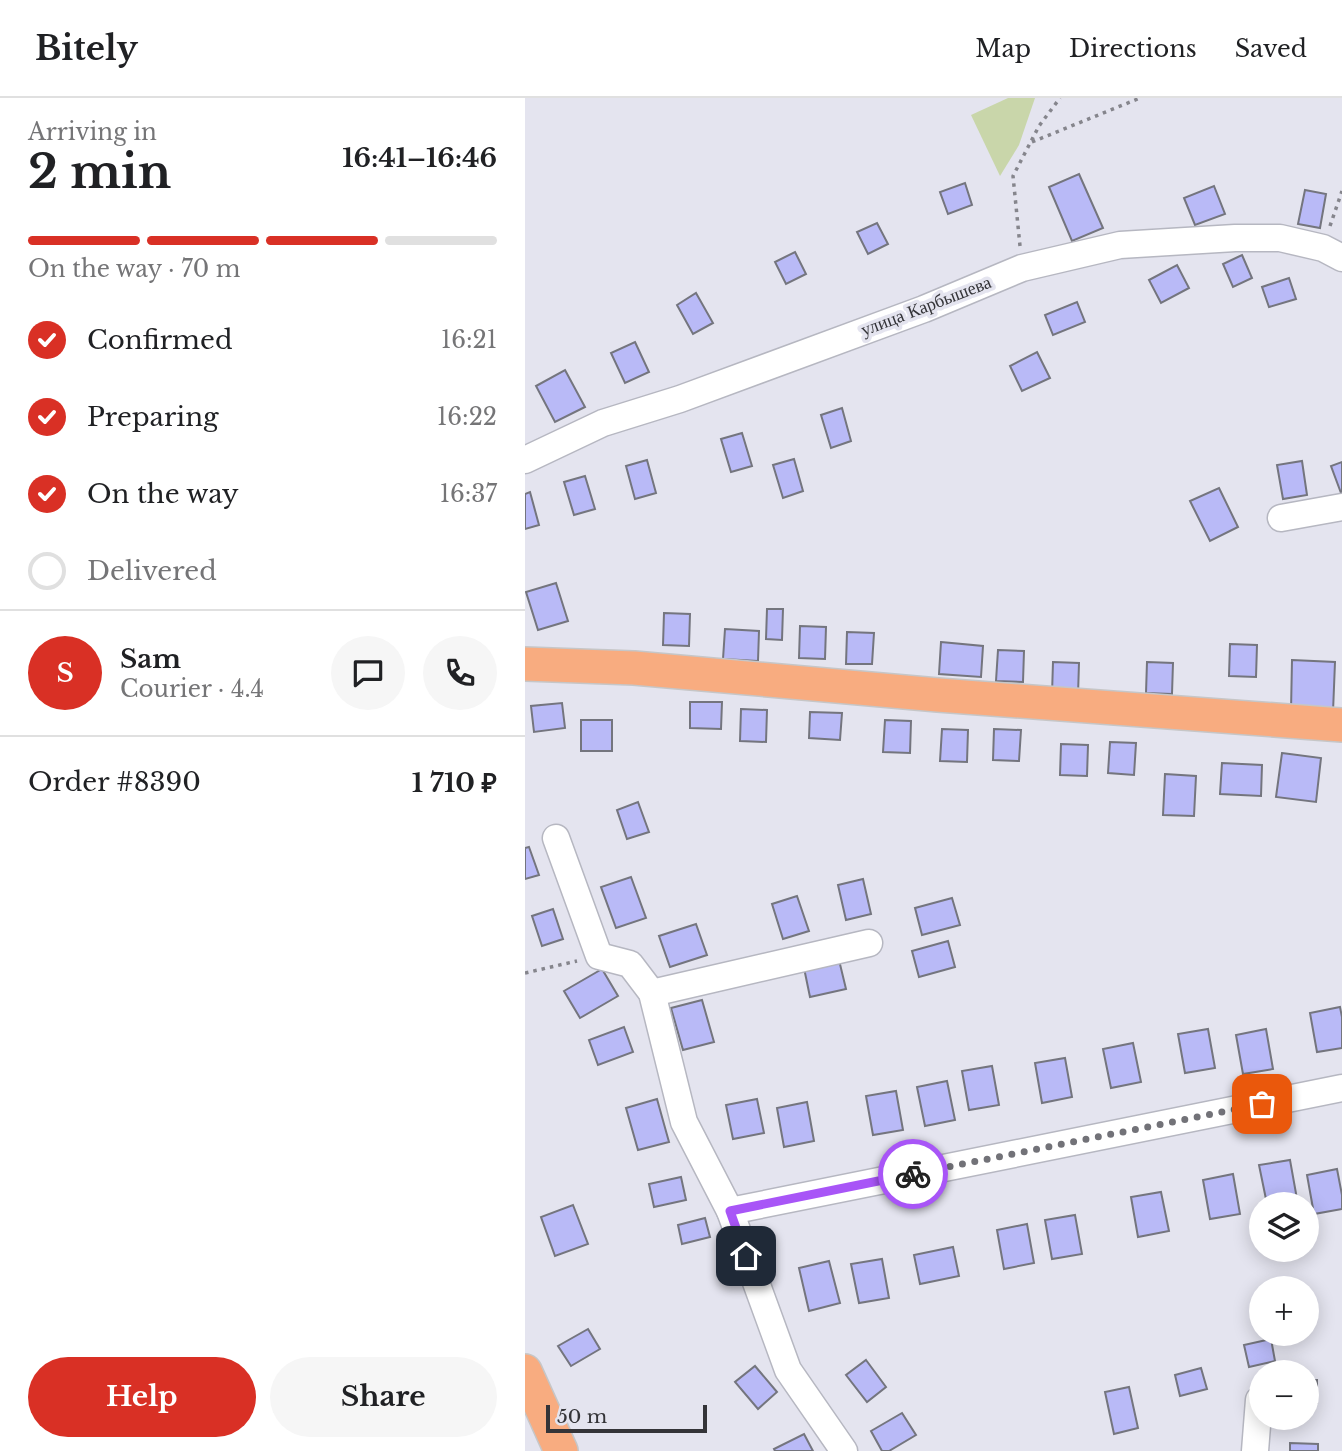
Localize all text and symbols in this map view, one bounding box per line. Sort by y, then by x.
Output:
text: Bitely [35,28,138,69]
text: Map [975,34,1031,63]
text: Directions [1069,34,1197,63]
text: Saved [1235,34,1307,63]
text: Arriving in [28,118,157,146]
text: 16:41–16:46 [342,142,497,174]
text: 2 min [28,143,171,200]
text: On the way · 70 m [28,255,241,283]
street label: улица Карбышева [858,271,994,341]
icon: check [28,321,66,359]
text: Confirmed [87,324,232,356]
text: 16:21 [441,326,497,354]
icon: check [28,398,66,436]
text: Preparing [87,401,219,433]
text: 16:22 [437,403,497,431]
icon: check [28,475,66,513]
text: On the way [87,478,239,510]
text: 16:37 [440,480,497,508]
text: Delivered [87,555,217,587]
button: chat [331,636,405,710]
button: phone [423,636,497,710]
text: Sam [120,643,181,675]
text: S [56,657,74,689]
text: Courier · 4.4 [120,675,264,703]
text: Order #8390 [28,766,201,798]
text: 1 710 ₽ [412,767,497,799]
pin [1232,1074,1292,1134]
icon: bag [1243,1085,1281,1123]
courier [878,1139,948,1209]
icon: bike [894,1155,932,1193]
map controls [1249,1192,1319,1430]
button: layers [1249,1192,1319,1262]
pin [716,1226,776,1286]
icon: home [727,1237,765,1275]
button: + [1249,1276,1319,1346]
button: Help [28,1357,256,1437]
button: Share [270,1357,497,1437]
button: − [1249,1360,1319,1430]
scale bar [546,1402,707,1434]
text: 50 m [557,1405,607,1428]

